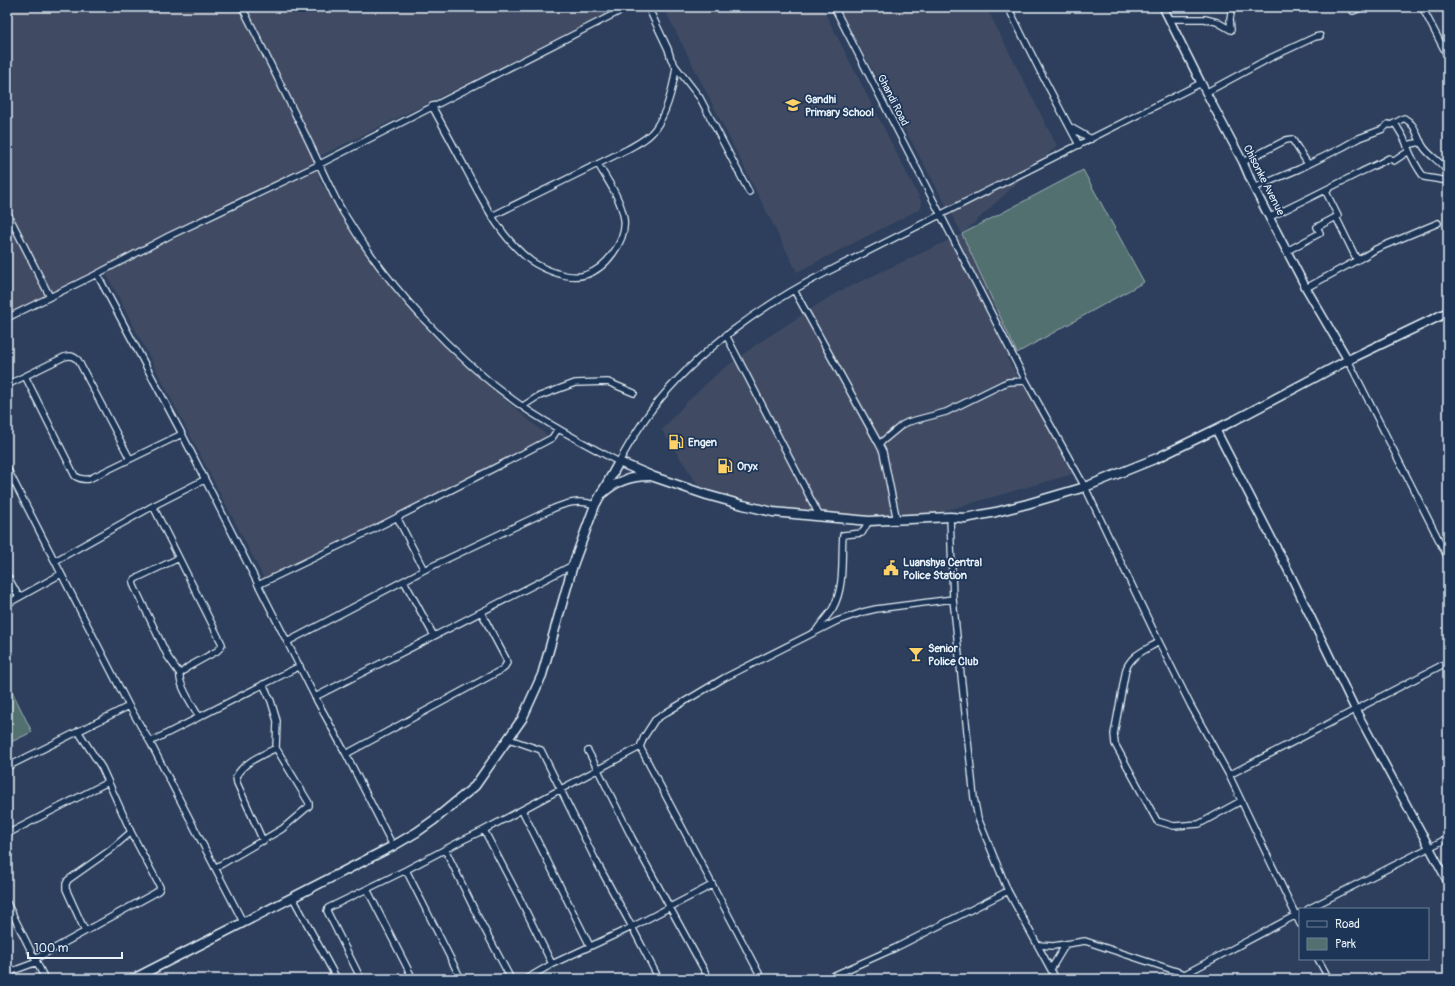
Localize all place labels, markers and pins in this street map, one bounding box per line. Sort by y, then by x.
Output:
place label: Gandhi Primary School [805,93,874,119]
school or university icon: Gandhi Primary School [784,96,802,114]
fuel station icon: Engen [667,433,685,451]
place label: Engen [688,436,717,449]
fuel station icon: Oryx [716,457,734,475]
place label: Oryx [737,460,759,473]
place label: Luanshya Central Police Station [903,556,982,582]
public building icon: Luanshya Central Police Station [882,559,900,577]
place label: Senior Police Club [928,642,979,668]
bar icon: Senior Police Club [907,645,925,663]

